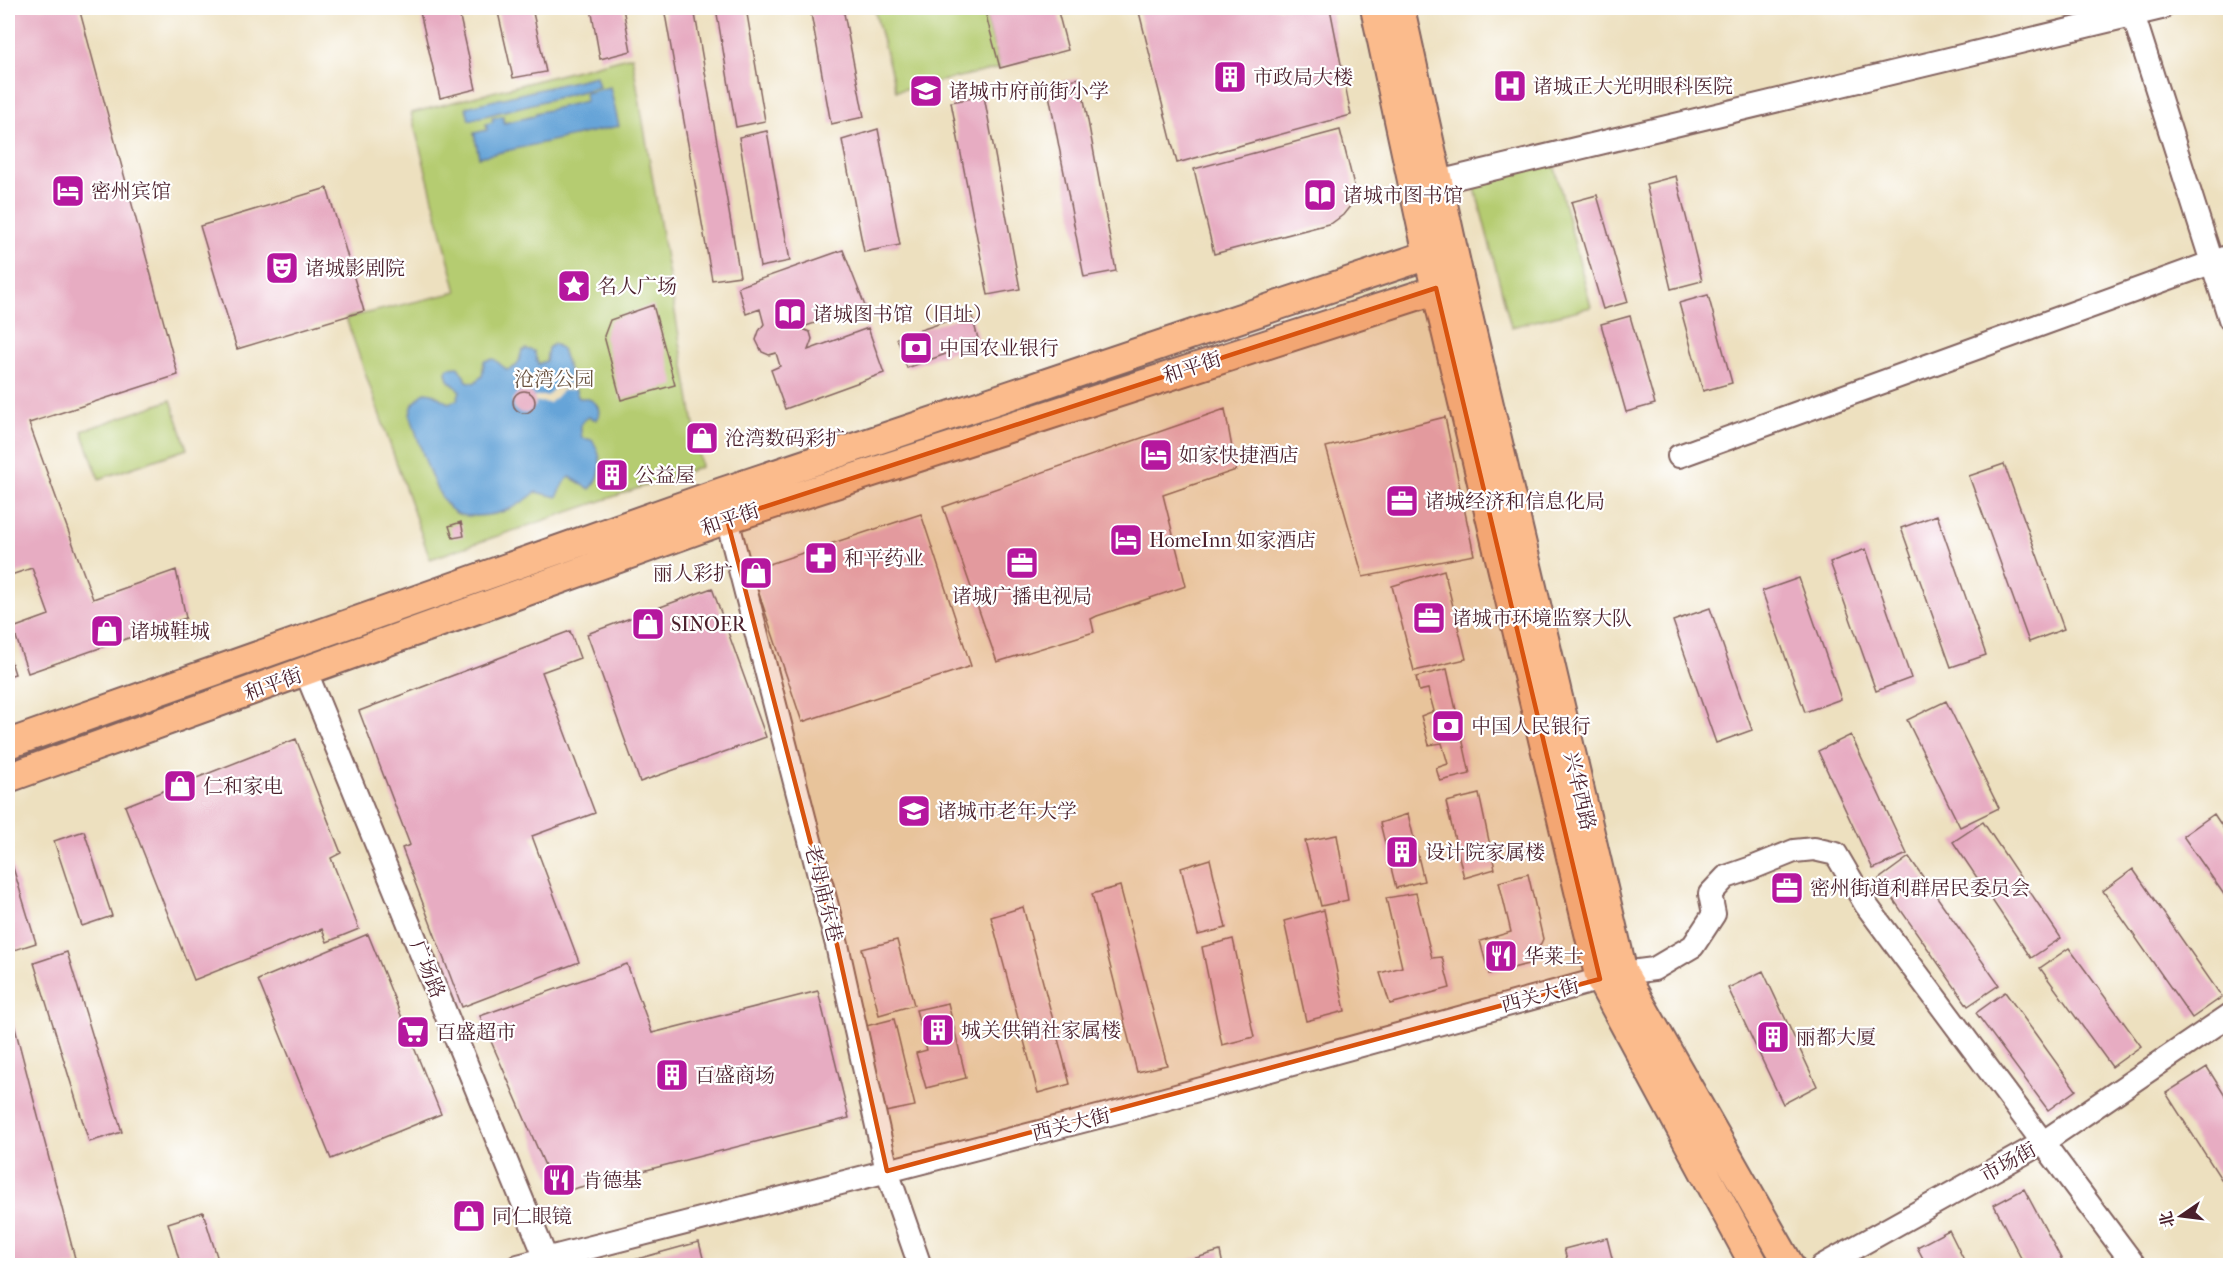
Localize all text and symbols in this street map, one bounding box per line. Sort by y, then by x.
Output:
building icon: 市政局大楼 [1212,59,1248,95]
place label: 市政局大楼 [1253,66,1353,89]
hospital icon: 诸城正大光明眼科医院 [1492,68,1528,104]
school or university icon: 诸城市府前街小学 [908,73,944,109]
place label: 诸城正大光明眼科医院 [1533,75,1733,98]
place label: 诸城市府前街小学 [949,80,1109,103]
hotel icon: 密州宾馆 [50,173,86,209]
library icon: 诸城市图书馆 [1302,177,1338,213]
place label: 密州宾馆 [91,180,171,203]
place label: 诸城市图书馆 [1343,184,1463,207]
theatre icon: 诸城影剧院 [264,250,300,286]
place label: 诸城影剧院 [305,257,405,280]
place icon: 名人广场 [556,268,592,304]
place label: 名人广场 [597,275,677,298]
library icon: 诸城图书馆（旧址） [772,296,808,332]
place label: 诸城图书馆（旧址） [813,303,993,326]
bank icon: 中国农业银行 [898,330,934,366]
place label: 中国农业银行 [939,337,1059,360]
street label: 和平街 [1160,347,1224,388]
park label: 沧湾公园 [514,368,594,391]
shop icon: 沧湾数码彩扩 [684,420,720,456]
place label: 沧湾数码彩扩 [725,427,845,450]
hotel icon: 如家快捷酒店 [1138,437,1174,473]
place label: 如家快捷酒店 [1179,444,1299,467]
building icon: 公益屋 [594,457,630,493]
place label: 公益屋 [635,464,695,487]
office icon: 诸城经济和信息化局 [1384,483,1420,519]
place label: 诸城经济和信息化局 [1425,490,1605,513]
street label: 和平街 [698,499,762,540]
hotel icon: HomeInn 如家酒店 [1108,522,1144,558]
place label: HomeInn 如家酒店 [1149,529,1316,552]
pharmacy icon: 和平药业 [803,540,839,576]
office icon: 诸城广播电视局 [1004,545,1040,581]
place label: 和平药业 [844,547,924,570]
shop icon: 丽人彩扩 [738,555,774,591]
place label: 丽人彩扩 [653,562,733,585]
place label: 诸城广播电视局 [952,585,1092,608]
office icon: 诸城市环境监察大队 [1411,600,1447,636]
shop icon: SINOER [630,606,666,642]
place label: 诸城市环境监察大队 [1452,607,1632,630]
shop icon: 诸城鞋城 [89,613,125,649]
place label: SINOER [671,613,748,636]
place label: 诸城鞋城 [130,620,210,643]
street label: 和平街 [241,663,305,706]
bank icon: 中国人民银行 [1430,708,1466,744]
place label: 中国人民银行 [1471,715,1591,738]
street label: 兴华西路 [1559,750,1600,833]
shop icon: 仁和家电 [162,768,198,804]
place label: 仁和家电 [203,775,283,798]
school or university icon: 诸城市老年大学 [896,793,932,829]
place label: 诸城市老年大学 [937,800,1077,823]
building icon: 设计院家属楼 [1384,834,1420,870]
place label: 设计院家属楼 [1425,841,1545,864]
street label: 老母庙东巷 [800,842,847,944]
office icon: 密州街道利群居民委员会 [1769,870,1805,906]
place label: 密州街道利群居民委员会 [1810,877,2030,900]
street label: 广场路 [406,937,449,1001]
restaurant icon: 华莱士 [1483,938,1519,974]
place label: 华莱士 [1524,945,1584,968]
street label: 西关大街 [1499,974,1582,1017]
building icon: 城关供销社家属楼 [920,1012,956,1048]
supermarket icon: 百盛超市 [395,1014,431,1050]
place label: 城关供销社家属楼 [961,1019,1121,1042]
building icon: 丽都大厦 [1755,1019,1791,1055]
place label: 百盛超市 [436,1021,516,1044]
place label: 丽都大厦 [1796,1026,1876,1049]
building icon: 百盛商场 [654,1057,690,1093]
place label: 百盛商场 [695,1064,775,1087]
street label: 西关大街 [1030,1104,1113,1145]
street label: 市场街 [1976,1138,2040,1187]
restaurant icon: 肯德基 [541,1162,577,1198]
place label: 肯德基 [582,1169,642,1192]
north arrow [2151,1186,2211,1246]
shop icon: 同仁眼镜 [451,1198,487,1234]
place label: 同仁眼镜 [492,1205,572,1228]
text: 北 [2156,1209,2178,1230]

